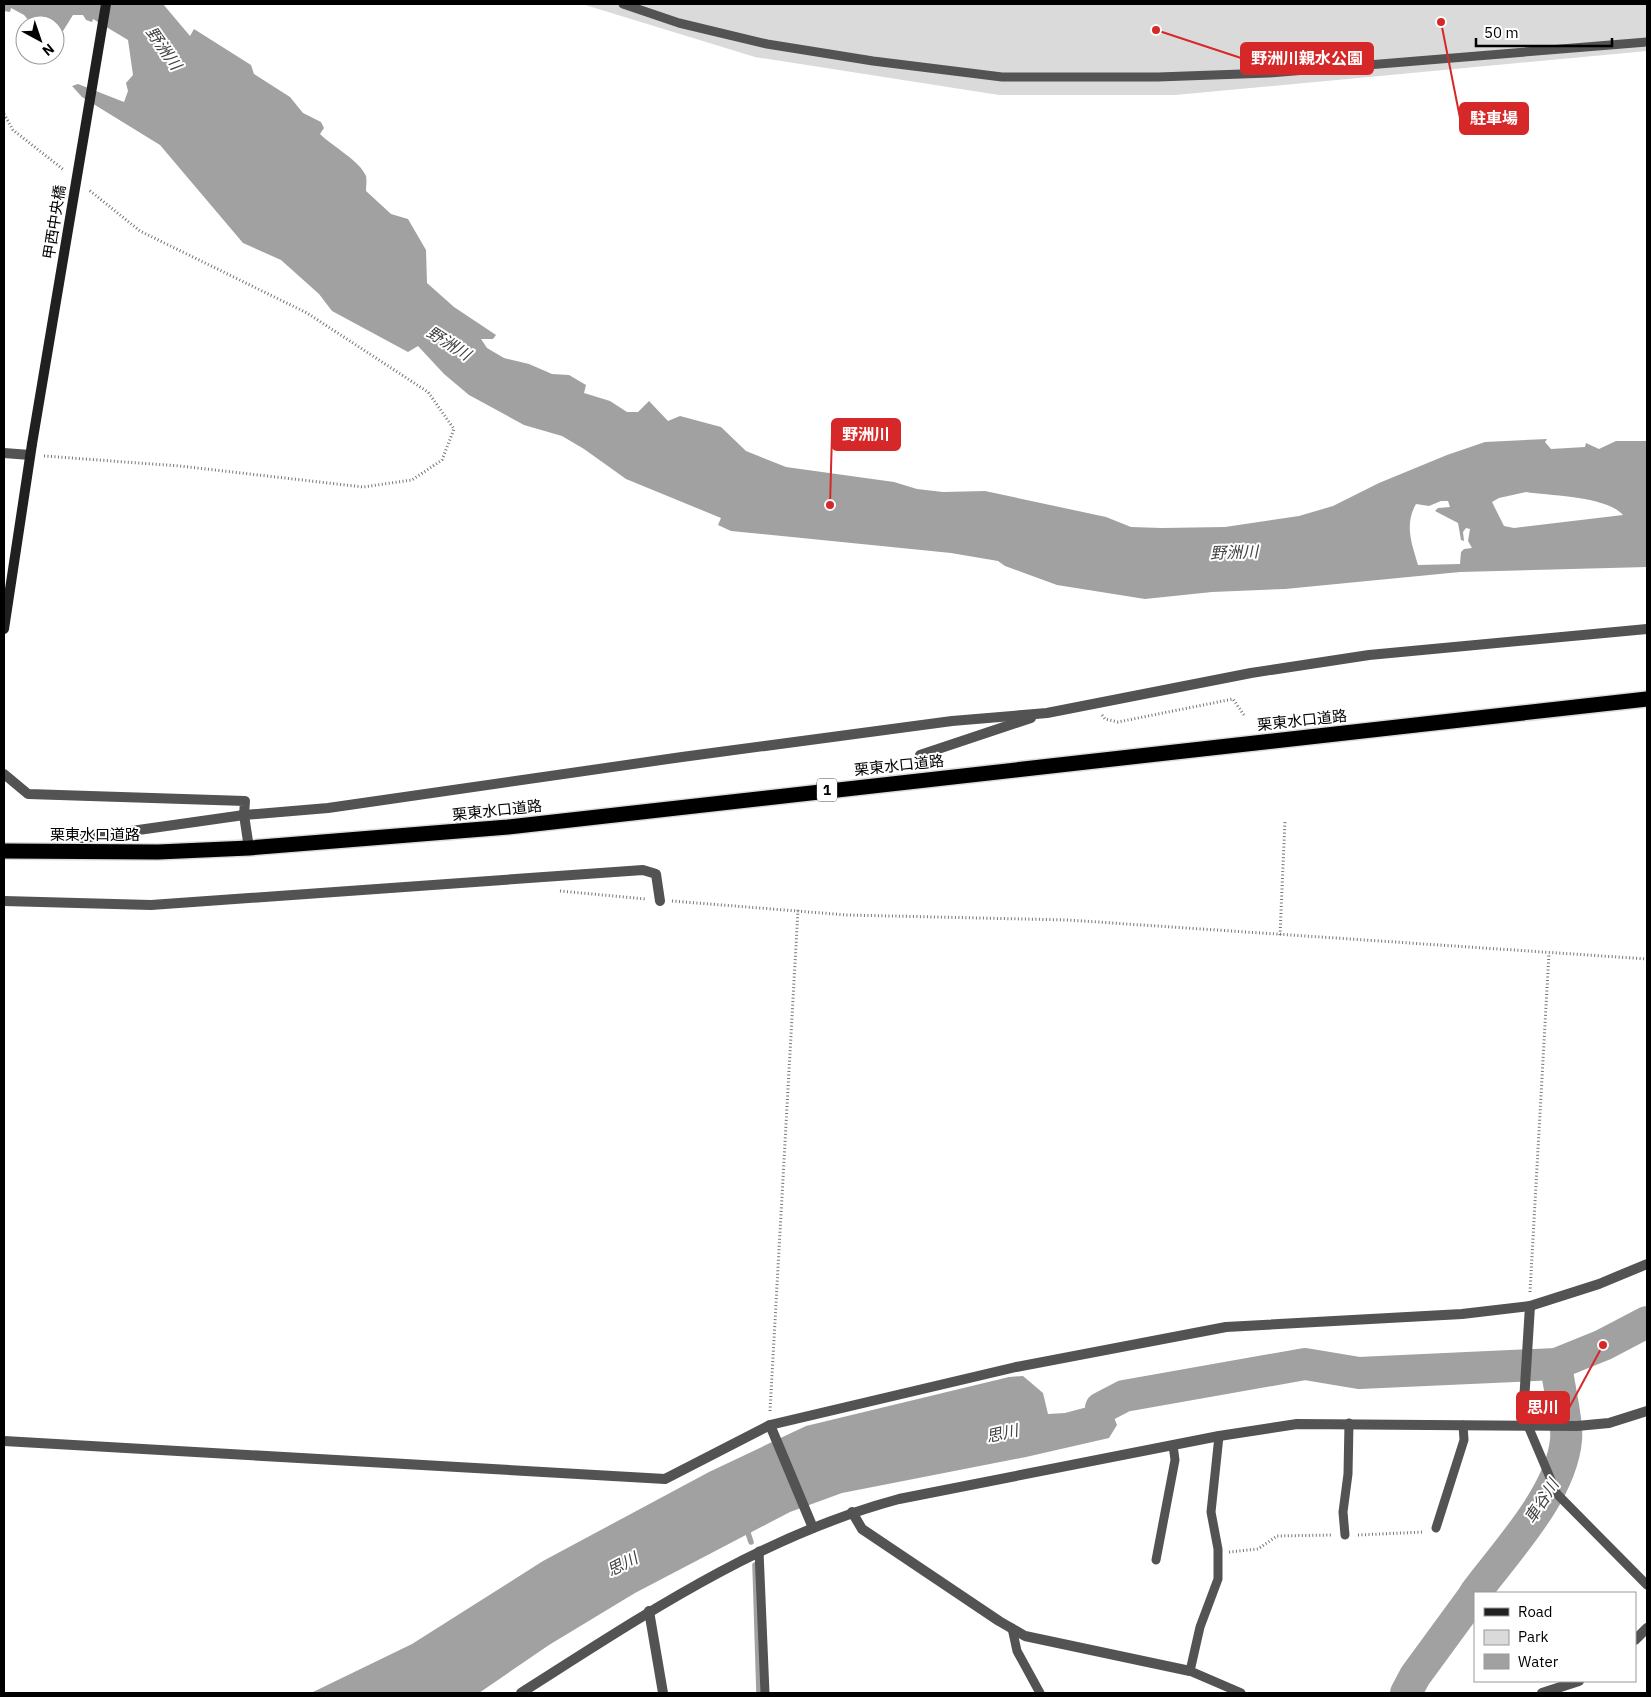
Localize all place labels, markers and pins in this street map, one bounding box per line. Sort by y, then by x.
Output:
callout: 野洲川親水公園 [1241,43,1373,74]
callout: 駐車場 [1460,103,1528,134]
callout: 野洲川 [832,419,900,450]
callout: 思川 [1517,1392,1569,1423]

